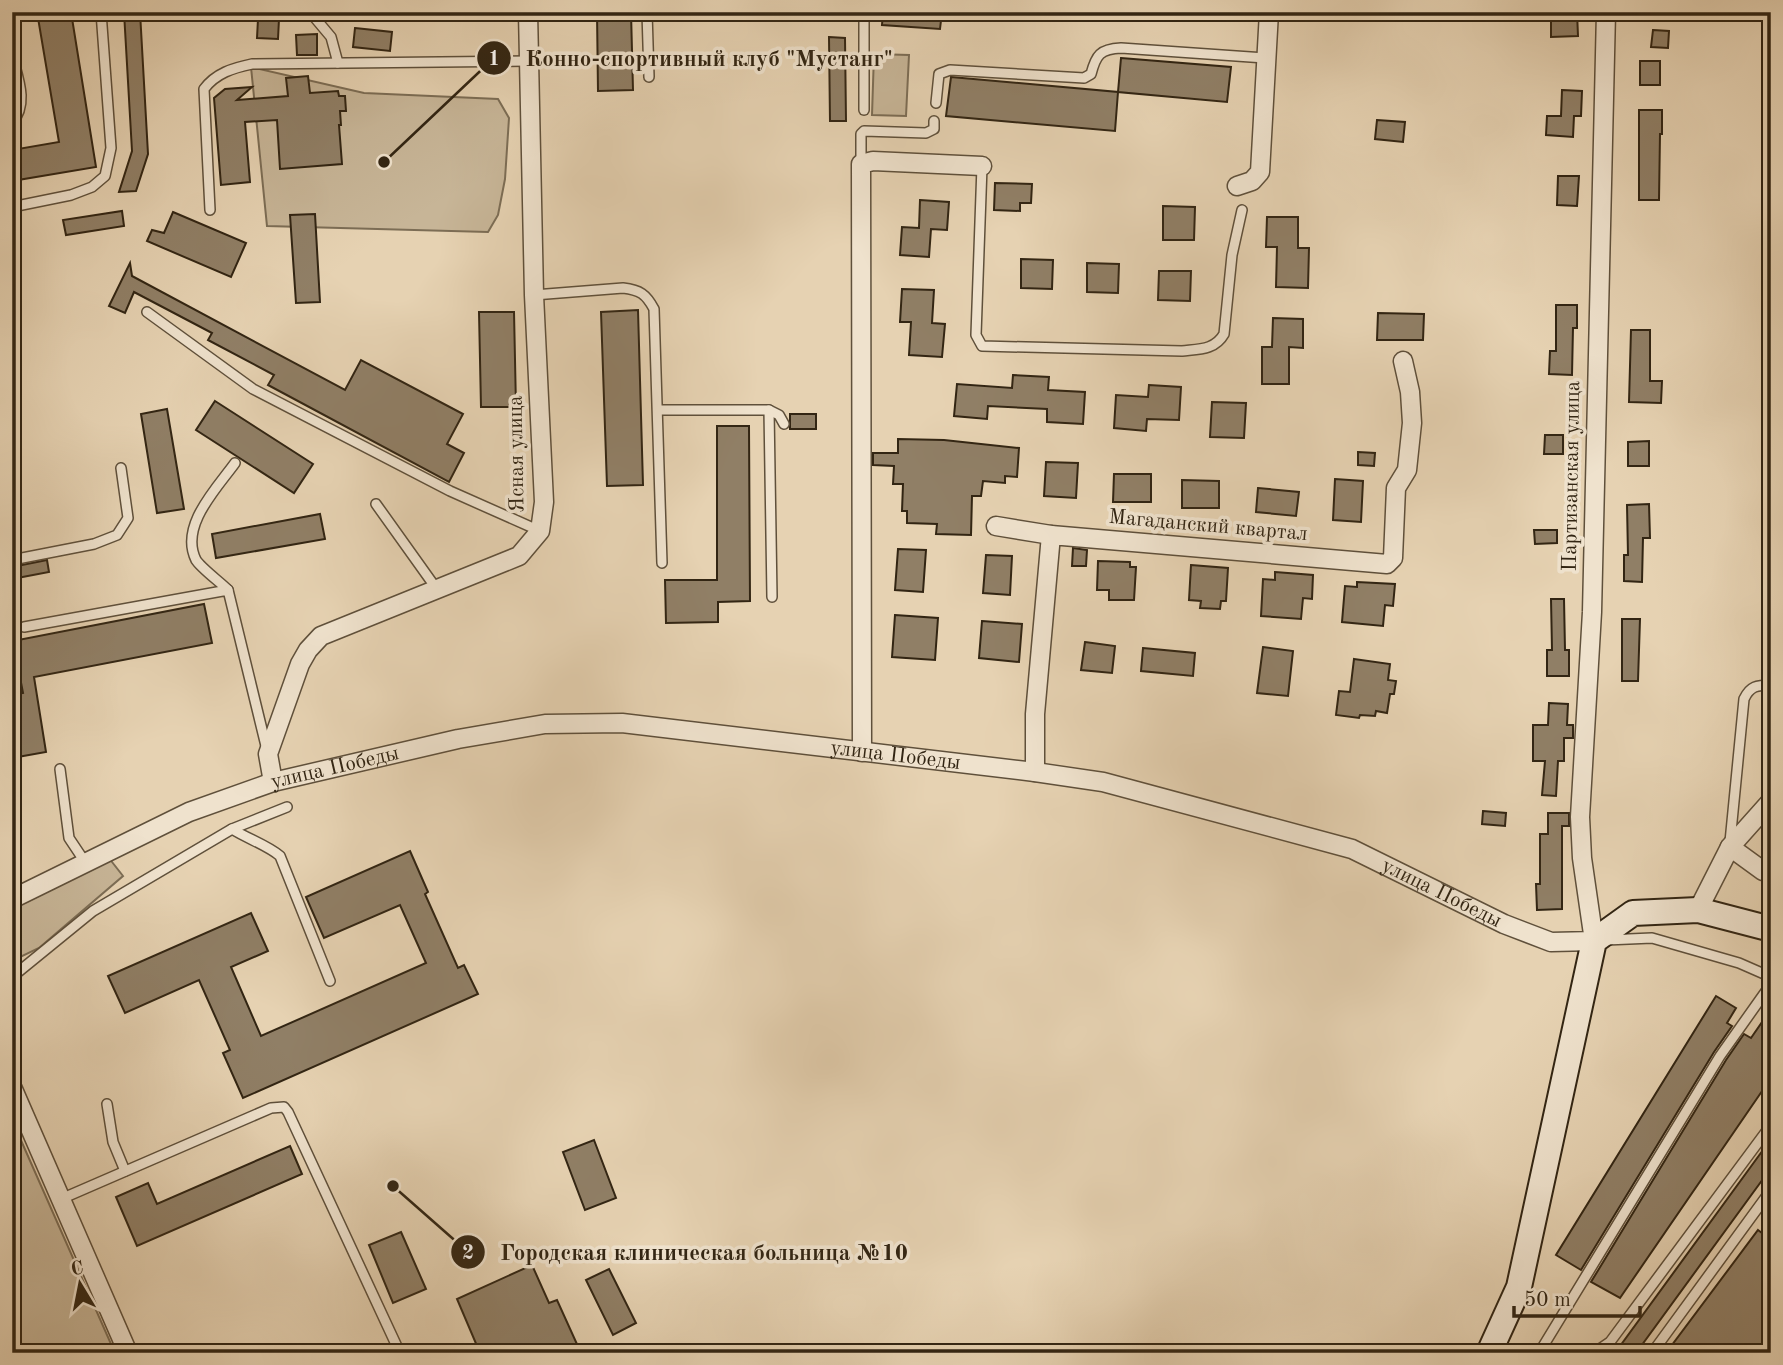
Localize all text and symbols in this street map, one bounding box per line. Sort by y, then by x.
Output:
callout: Конно-спортивный клуб "Мустанг" [476,36,907,80]
text: Конно-спортивный клуб "Мустанг" [525,48,893,71]
text: 1 [488,49,500,70]
street label: Партизанская улица [1560,381,1584,571]
street label: Ясная улица [505,395,529,513]
street label: Магаданский квартал [1108,507,1308,545]
street label: улица Победы [829,737,962,774]
street label: улица Победы [269,743,401,793]
street label: улица Победы [1378,855,1505,932]
callout: Городская клиническая больница №10 [451,1230,922,1274]
text: Городская клиническая больница №10 [500,1242,908,1265]
text: 2 [462,1243,474,1264]
north arrow [46,1250,116,1320]
text: С [70,1259,85,1280]
scale bar [1514,1274,1640,1318]
text: 50 m [1524,1290,1571,1311]

